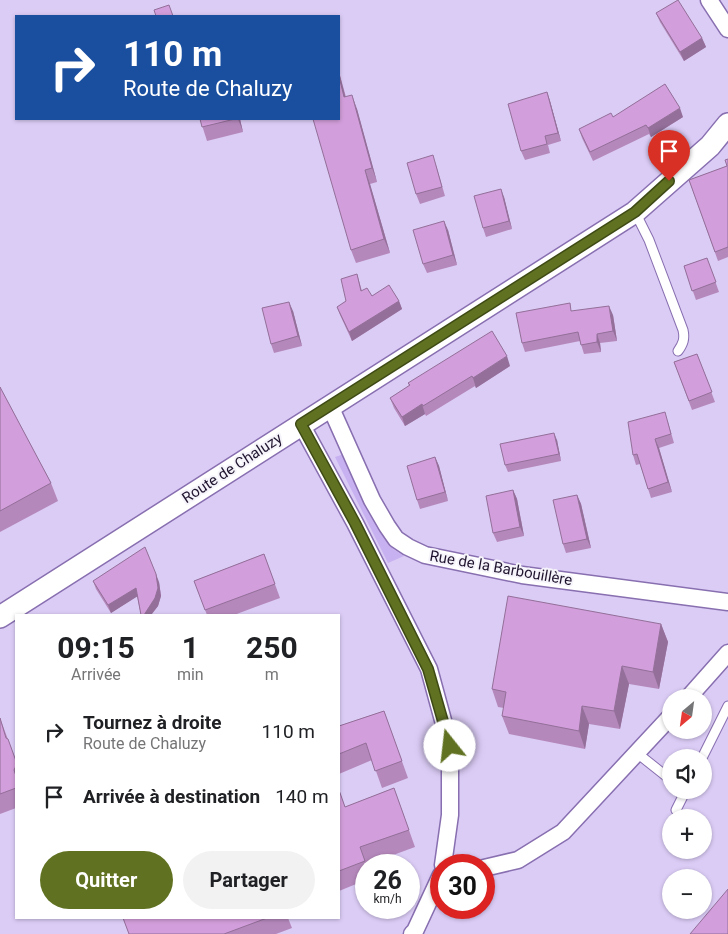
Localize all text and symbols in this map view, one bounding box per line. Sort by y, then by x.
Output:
text: 110 m [123,34,222,75]
icon: right [40,35,105,100]
text: Route de Chaluzy [123,76,292,101]
pin [648,130,690,181]
icon: arrive [655,137,683,165]
street label: Route de Chaluzy [179,429,285,507]
street label: Rue de la Barbouillère [428,547,574,589]
text: 09:15 [57,630,135,665]
text: 1 [182,630,199,665]
text: 250 [246,630,298,665]
text: Arrivée [71,665,121,684]
text: min [177,665,204,684]
text: m [265,665,279,684]
north arrow [662,689,712,739]
map controls [662,689,712,919]
text: Tournez à droite [83,711,222,734]
icon: right [40,718,68,746]
position arrow [423,719,475,771]
text: 110 m [262,720,315,743]
text: Route de Chaluzy [83,734,206,753]
button: sound [662,749,712,799]
icon: arrive [40,783,68,811]
text: Arrivée à destination [83,785,260,808]
text: 140 m [275,785,329,808]
button: + [662,809,712,859]
button: Quitter [40,851,173,909]
button: Partager [183,851,315,909]
speed limit sign: 30 [430,854,495,919]
text: 26 [373,866,402,895]
button: − [662,869,712,919]
text: km/h [373,892,402,906]

